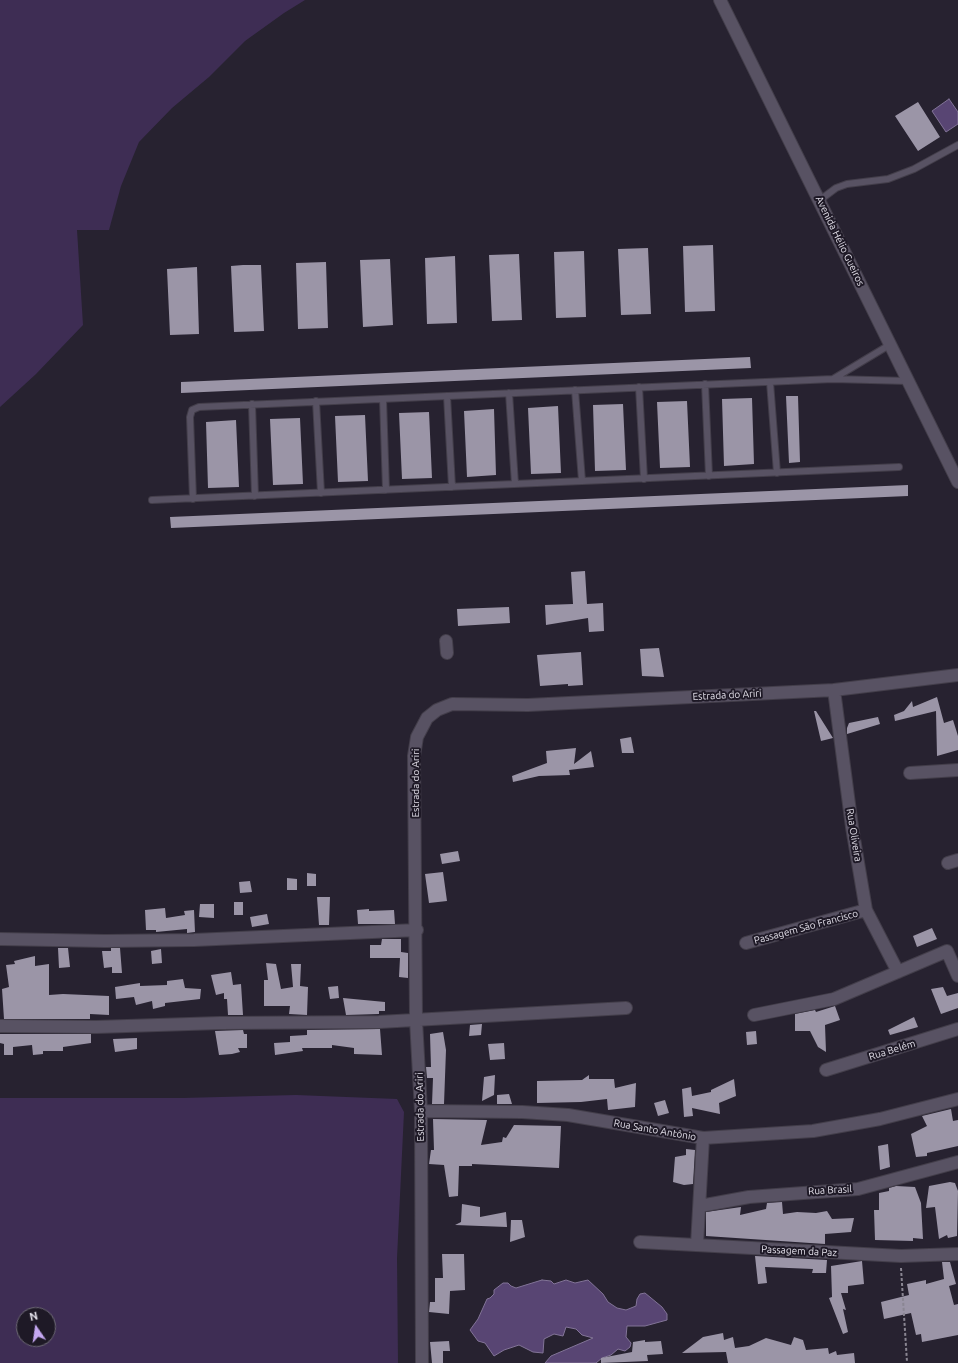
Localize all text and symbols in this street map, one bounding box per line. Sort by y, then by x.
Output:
street label: Avenida Hélio Gueiros [813,194,867,288]
street label: Estrada do Ariri [692,687,762,703]
street label: Estrada do Ariri [410,748,422,818]
street label: Rua Oliveira [844,807,864,863]
street label: Passagem São Francisco [753,907,859,947]
street label: Rua Belém [867,1037,917,1063]
street label: Estrada do Ariri [413,1072,427,1142]
street label: Rua Santo Antônio [613,1117,697,1143]
street label: Rua Brasil [808,1183,852,1197]
street label: Passagem da Paz [761,1243,837,1259]
north arrow [16,1307,56,1347]
text: N [28,1310,39,1323]

